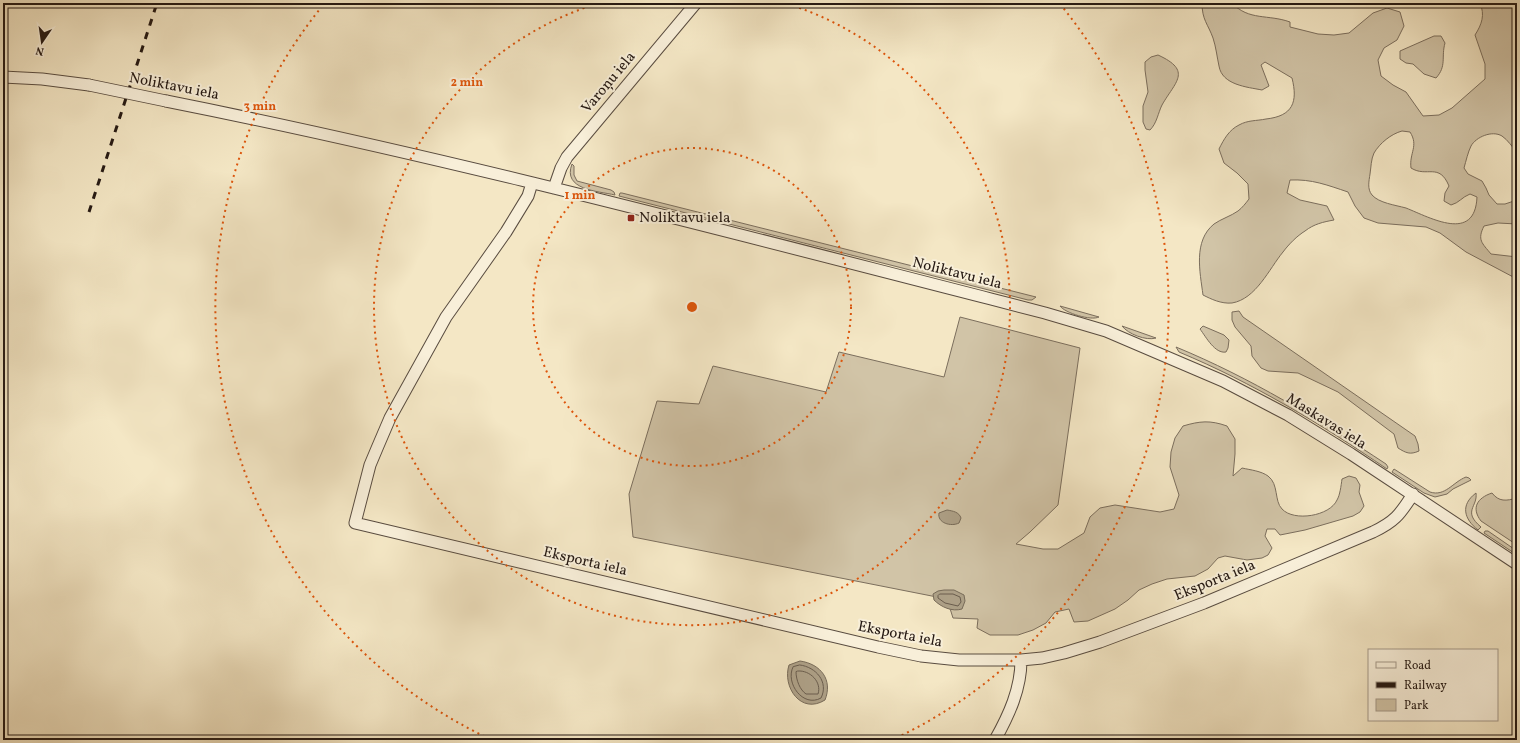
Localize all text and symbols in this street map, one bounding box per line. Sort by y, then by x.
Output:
north arrow [22,22,62,62]
text: N [35,42,46,58]
street label: Varoņu iela [577,48,641,118]
street label: Noliktavu iela [127,68,221,106]
text: 2 min [451,75,483,91]
text: 3 min [244,99,276,115]
text: 1 min [565,188,596,204]
place label: Noliktavu iela [639,208,730,229]
marker: Noliktavu iela [626,213,636,223]
street label: Noliktavu iela [910,253,1004,295]
centre of rings [685,300,699,314]
street label: Maskavas iela [1282,389,1370,455]
street label: Eksporta iela [541,542,629,582]
street label: Eksporta iela [1171,555,1259,607]
street label: Eksporta iela [856,617,944,653]
legend [1368,649,1498,721]
text: Road [1404,658,1431,674]
text: Railway [1404,678,1447,694]
text: Park [1404,698,1429,714]

